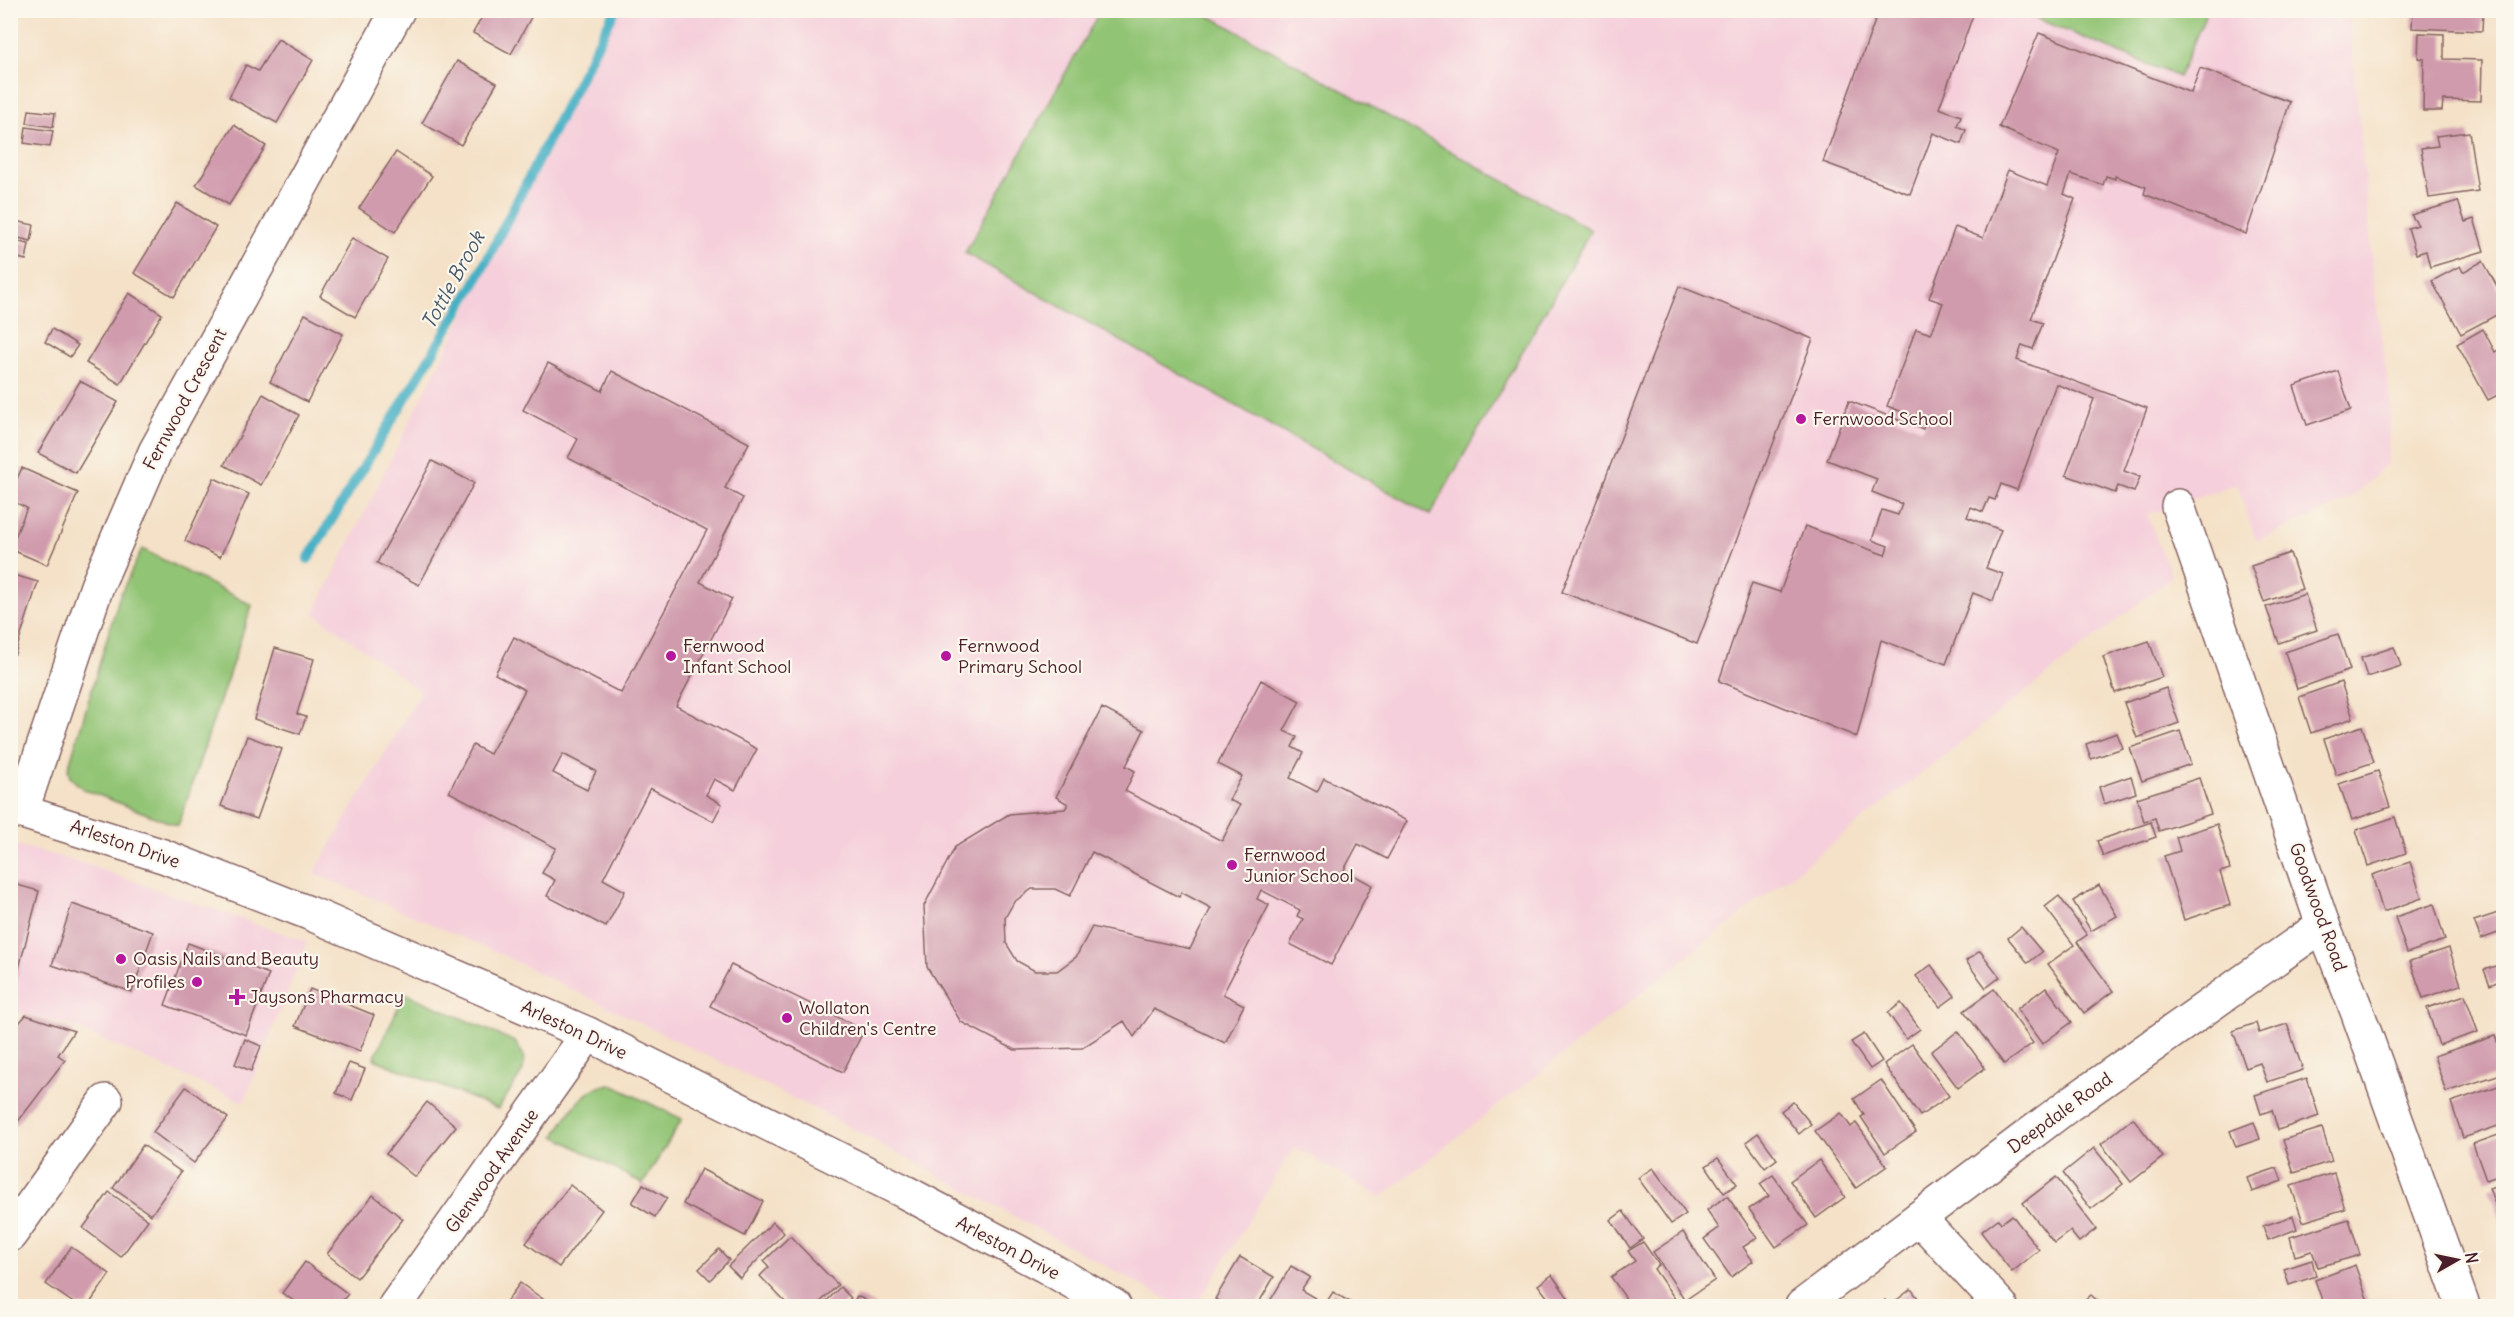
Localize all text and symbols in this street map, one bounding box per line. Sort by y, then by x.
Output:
water label: Tottle Brook [416,225,490,333]
street label: Fernwood Crescent [138,324,232,474]
place label: Fernwood School [1813,407,1953,430]
marker: Fernwood School [1794,412,1808,426]
place label: Fernwood Infant School [683,634,791,678]
place label: Fernwood Primary School [958,634,1082,678]
marker: Fernwood Infant School [664,649,678,663]
marker: Fernwood Primary School [939,649,953,663]
street label: Arleston Drive [67,814,183,873]
street label: Goodwood Road [2285,839,2353,975]
place label: Fernwood Junior School [1244,843,1354,887]
marker: Fernwood Junior School [1225,858,1239,872]
place label: Oasis Nails and Beauty [133,947,319,970]
marker: Oasis Nails and Beauty [114,952,128,966]
place label: Profiles [125,970,185,993]
marker: Profiles [190,975,204,989]
place label: Jaysons Pharmacy [249,985,404,1008]
marker: Jaysons Pharmacy [230,990,244,1004]
street label: Arleston Drive [518,995,631,1064]
place label: Wollaton Children's Centre [799,996,936,1040]
marker: Wollaton Children's Centre [780,1011,794,1025]
street label: Deepdale Road [2003,1067,2117,1158]
street label: Glenwood Avenue [440,1104,543,1237]
street label: Arleston Drive [952,1211,1064,1285]
north arrow [2427,1230,2487,1290]
text: N [2461,1251,2483,1265]

